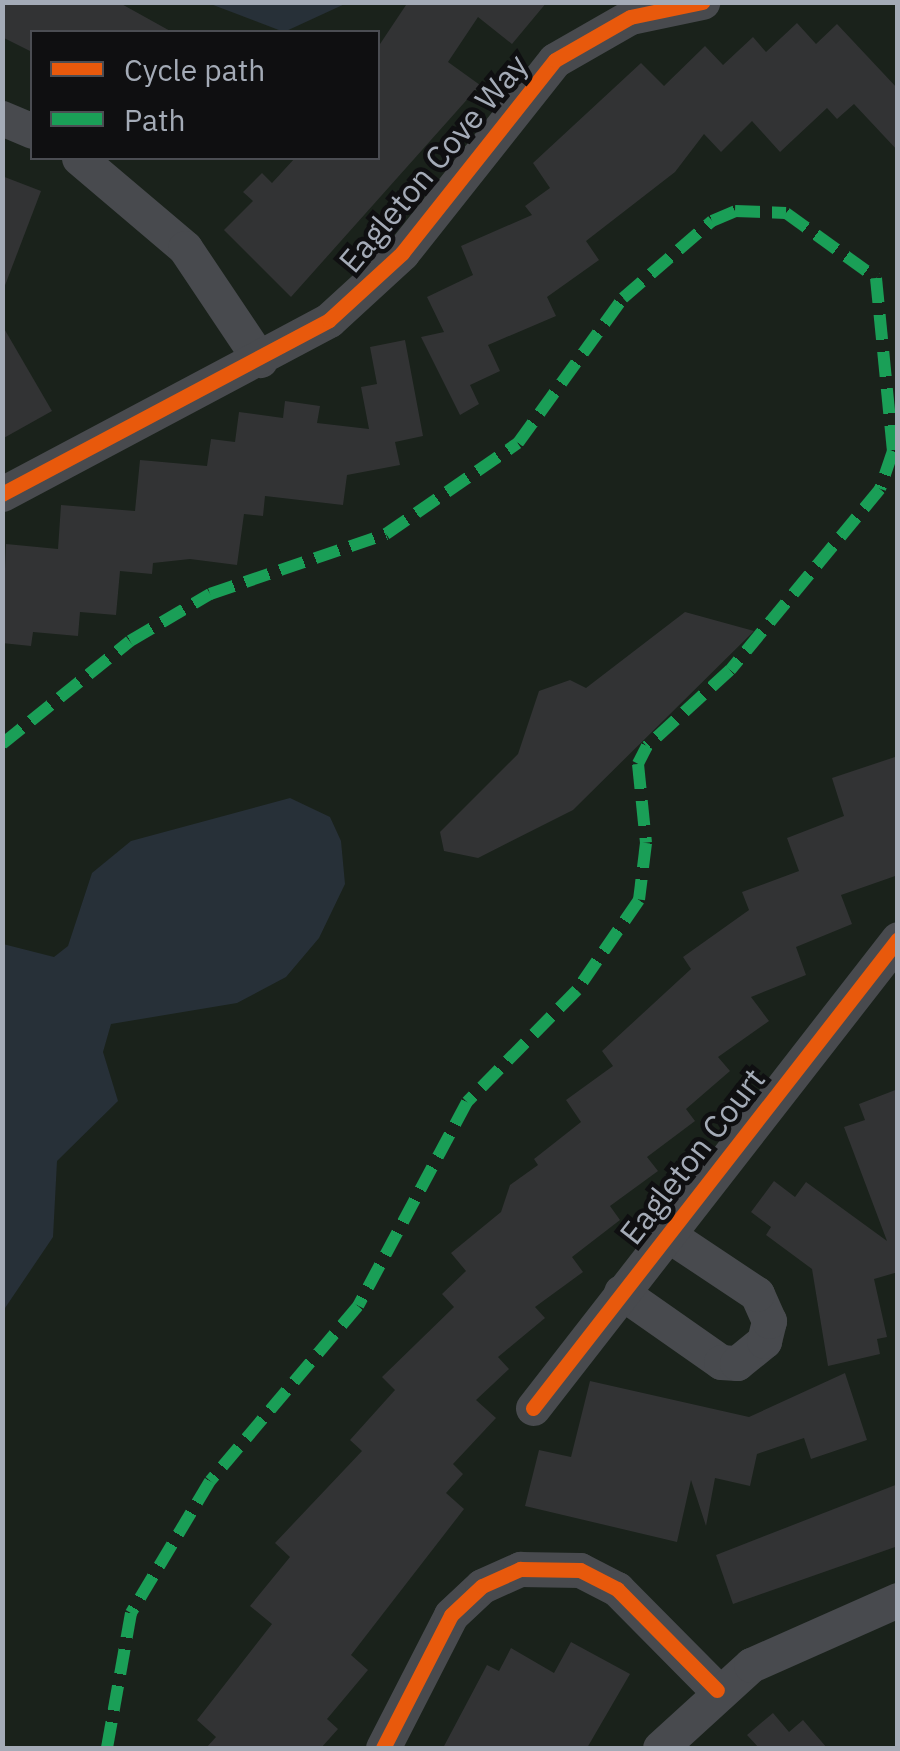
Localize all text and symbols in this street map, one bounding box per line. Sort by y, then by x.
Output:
legend [30,30,380,160]
street label: Eagleton Cove Way [331,46,535,280]
text: Cycle path [124,50,265,89]
text: Path [124,100,185,139]
street label: Eagleton Court [611,1060,773,1252]

